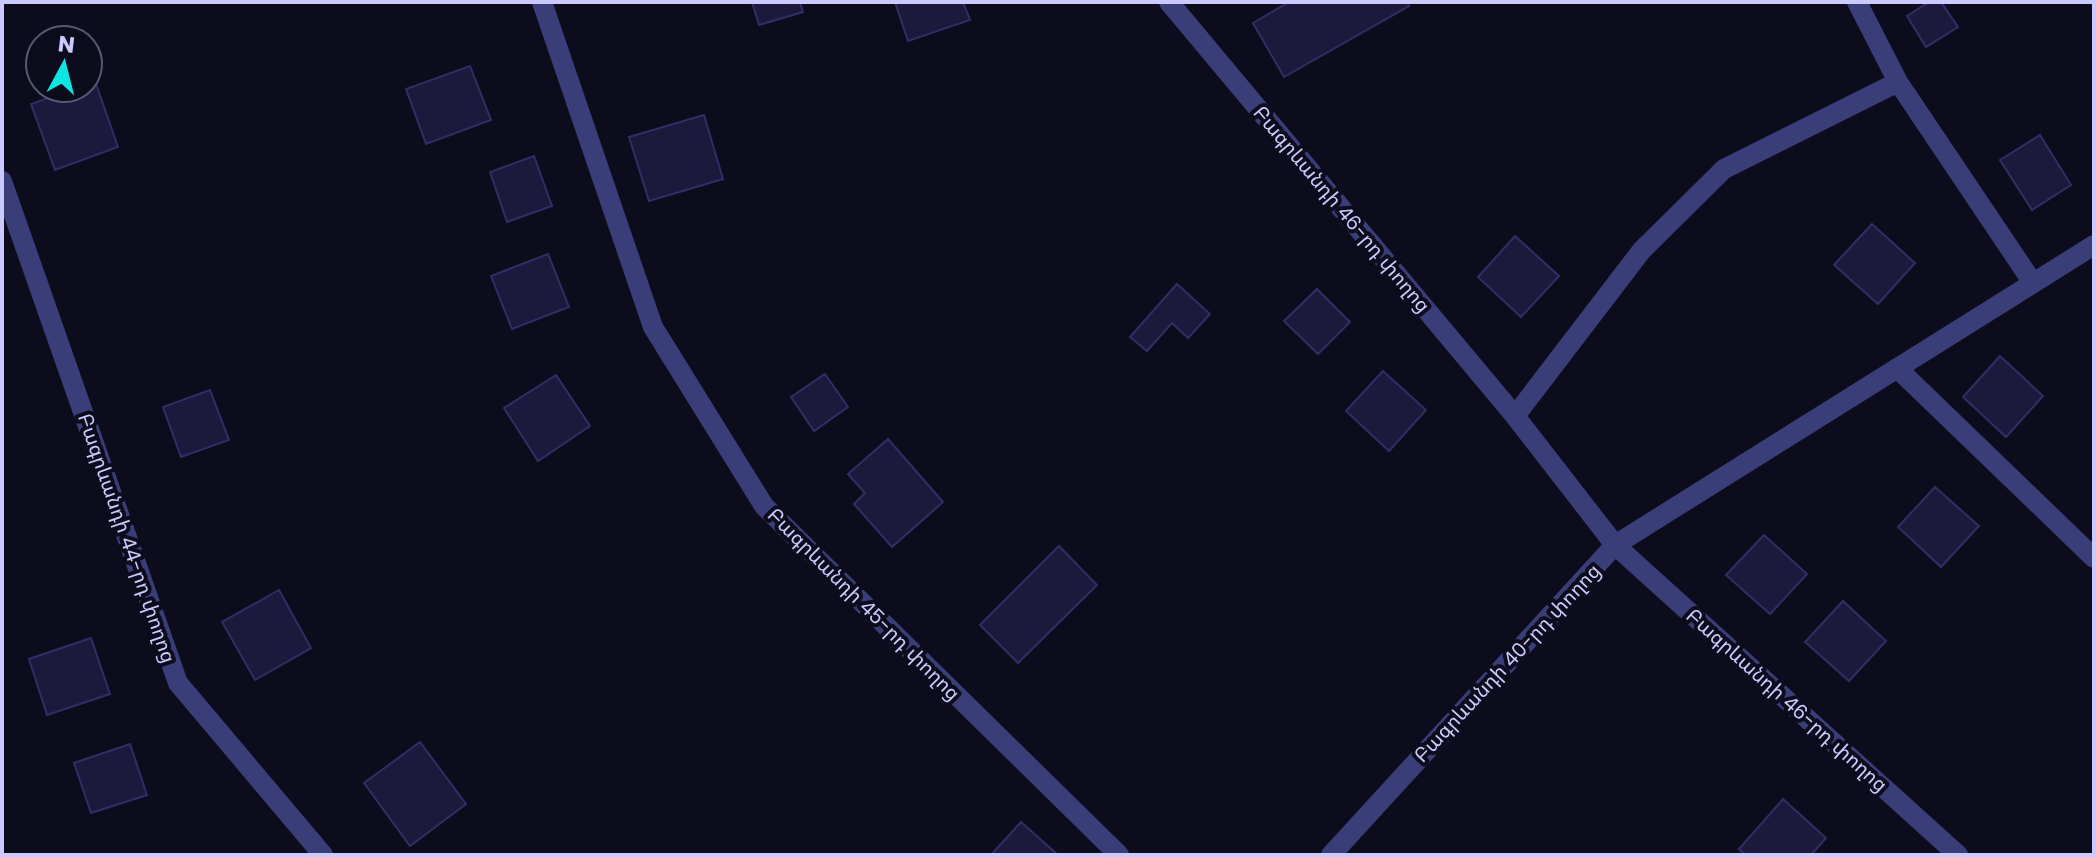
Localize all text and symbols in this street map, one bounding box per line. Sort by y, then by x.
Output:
north arrow [24,24,104,104]
text: N [56,28,76,61]
street label: Բագրևանդի 46-րդ փողոց [1247,99,1437,319]
street label: Բագրևանդի 44-րդ փողոց [71,409,183,667]
street label: Բագրևանդի 45-րդ փողոց [761,501,967,707]
street label: Բագրևանդի 40-րդ փողոց [1407,558,1607,768]
street label: Բագրևանդի 46-րդ փողոց [1680,602,1894,798]

